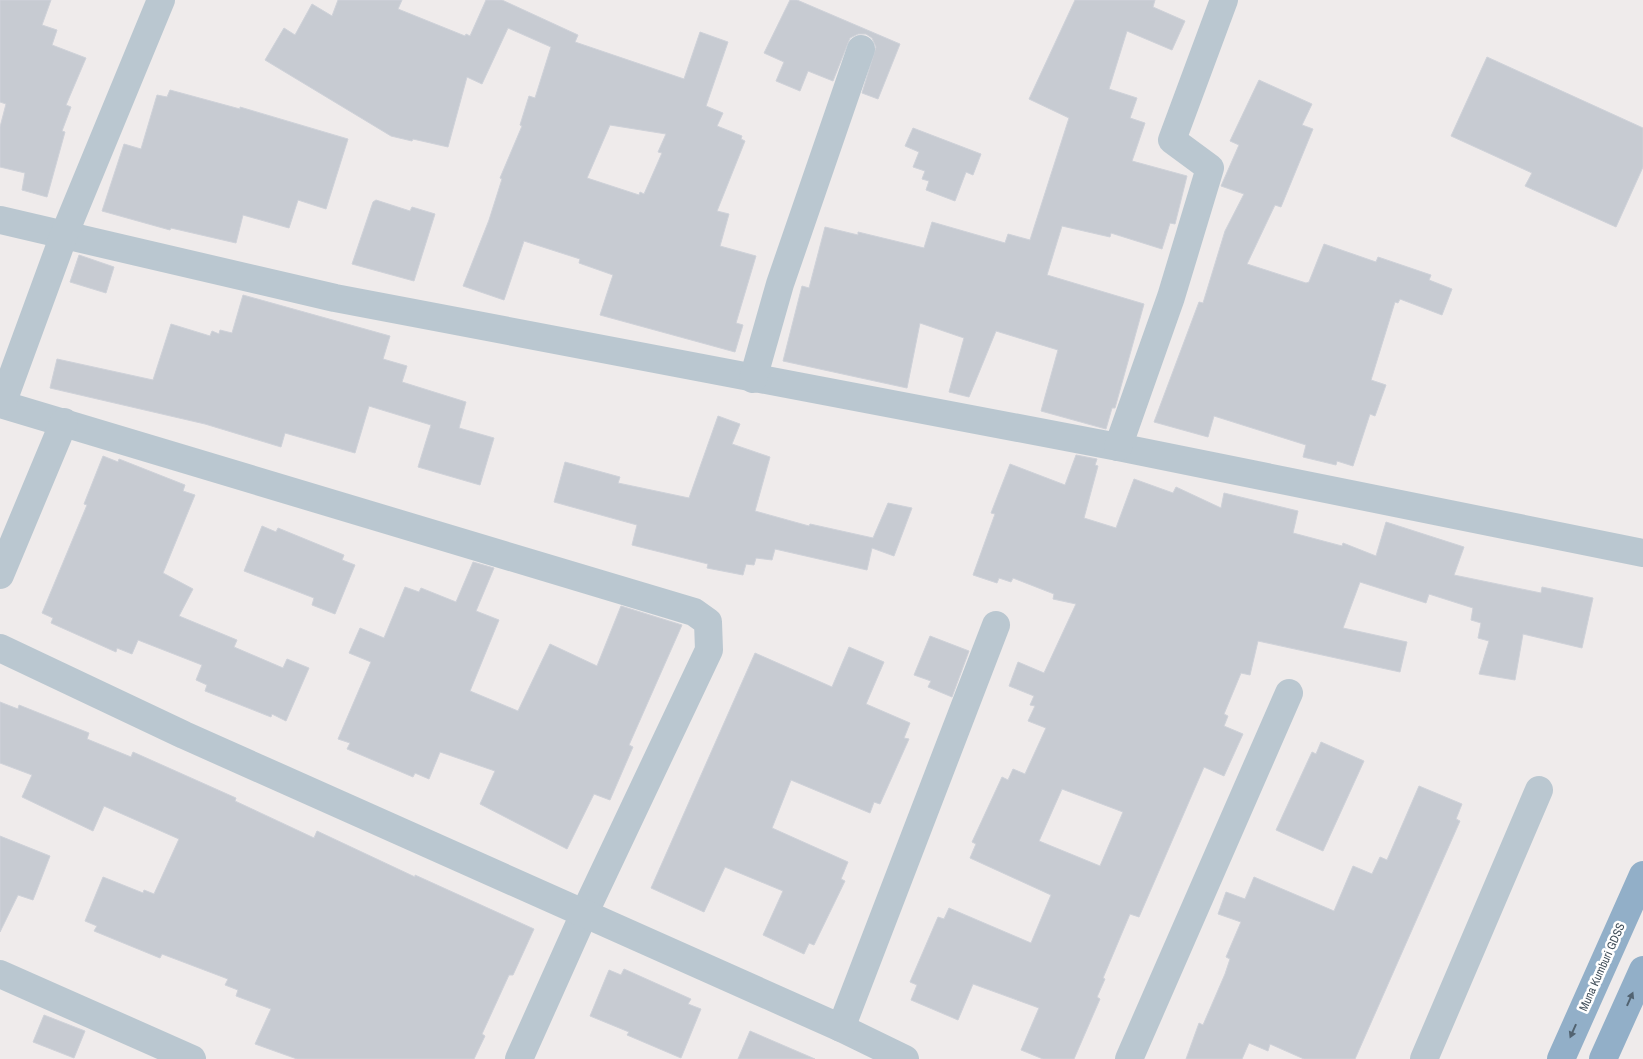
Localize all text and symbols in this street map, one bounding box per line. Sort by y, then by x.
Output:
street label: Muna Kumburi GDSS [1575,920,1629,1014]
one-way arrow [1627,992,1635,1006]
one-way arrow [1569,1024,1577,1038]

